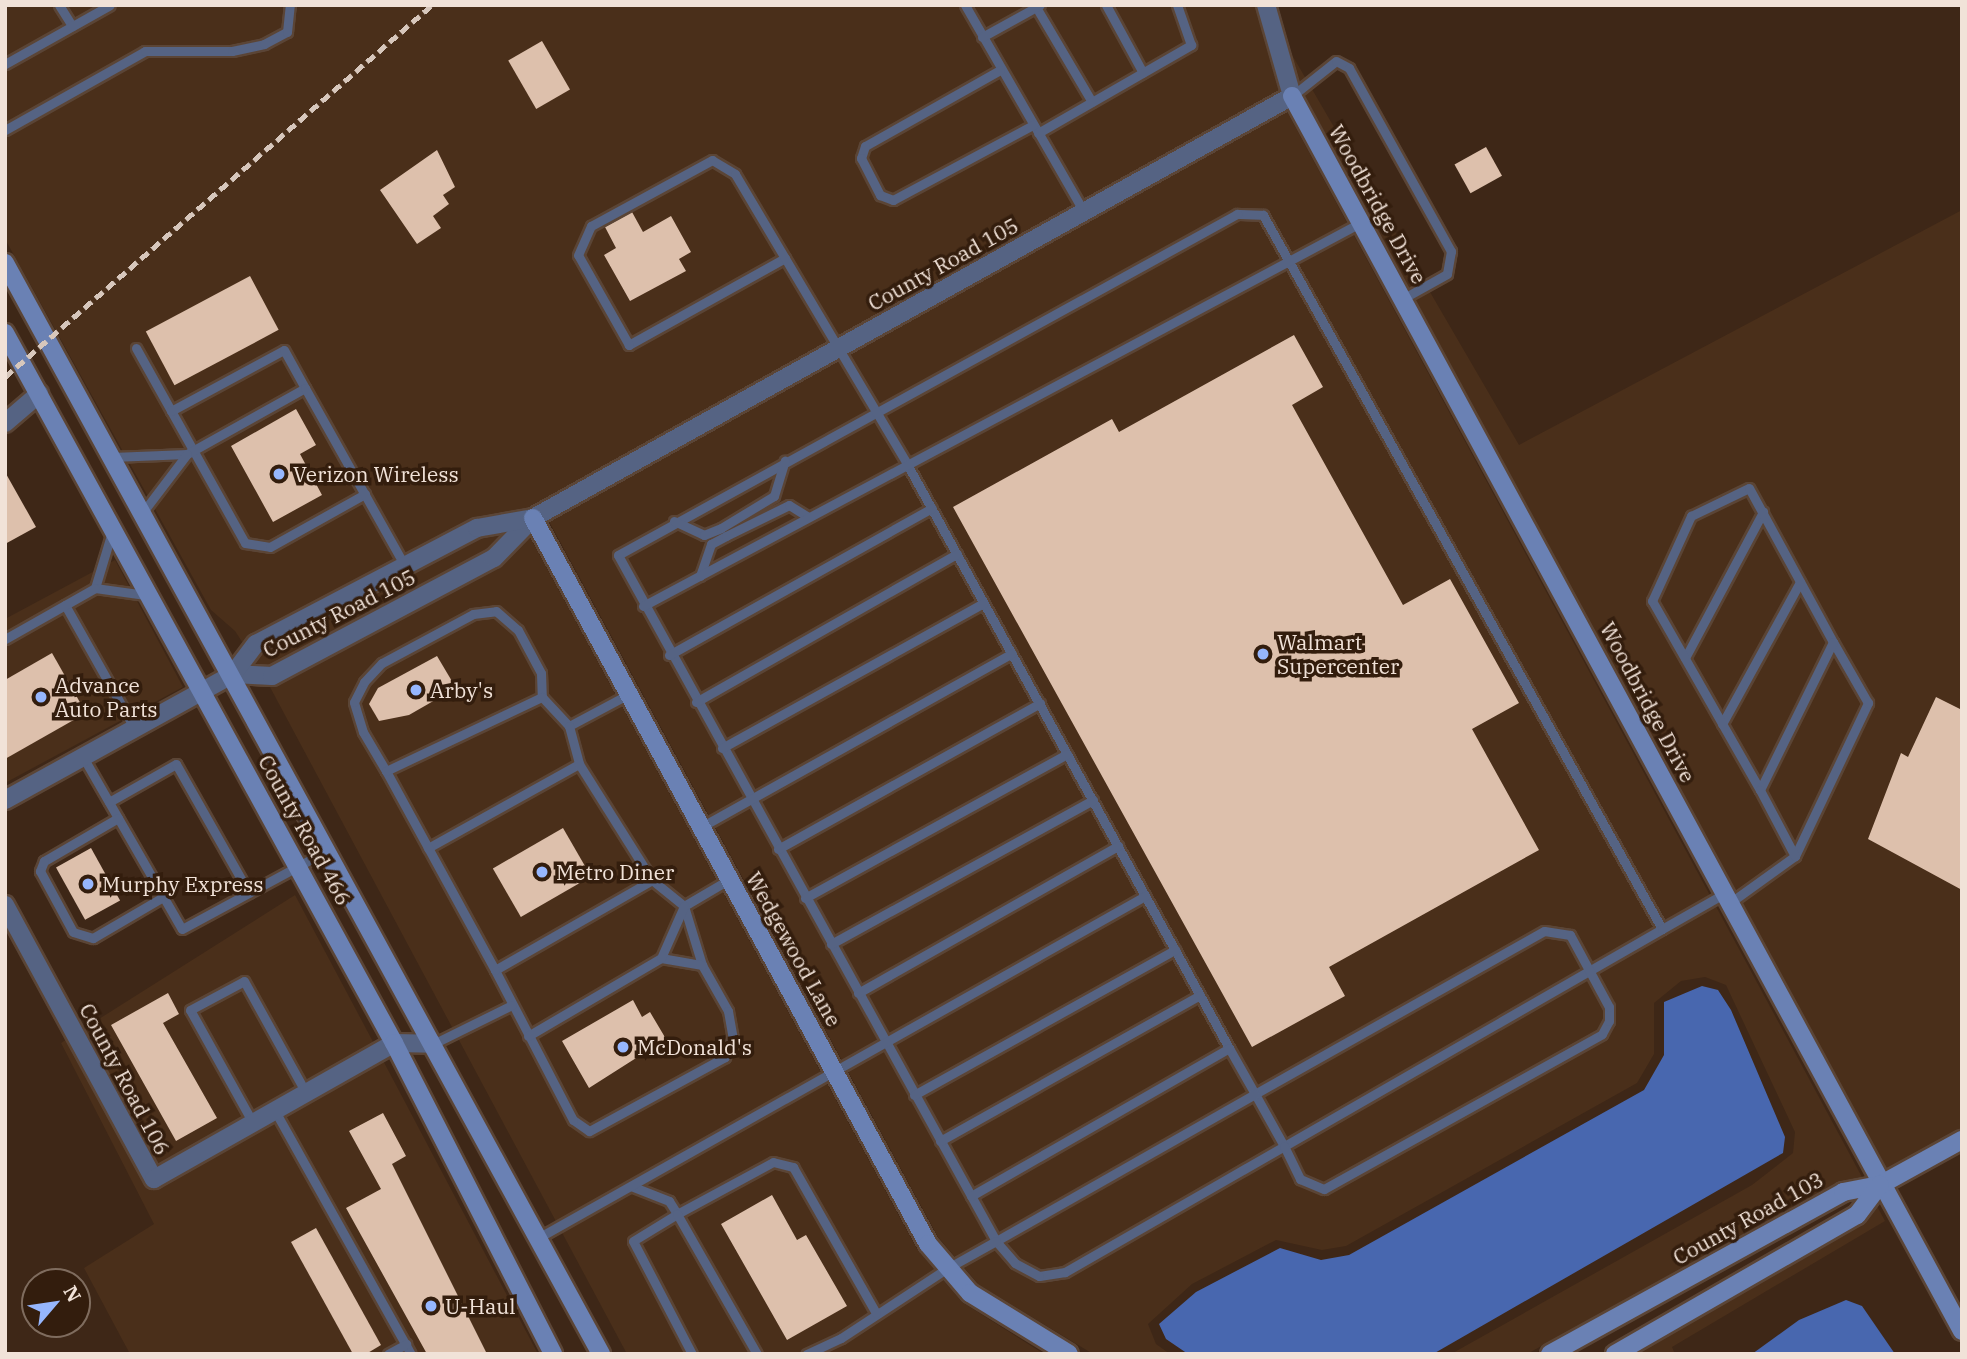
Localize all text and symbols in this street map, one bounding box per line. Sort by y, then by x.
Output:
street label: Woodbridge Drive [1324,120,1432,288]
street label: County Road 105 [863,212,1023,316]
place label: Verizon Wireless [293,461,459,487]
marker: Verizon Wireless [271,466,287,482]
street label: County Road 105 [258,564,420,662]
street label: Woodbridge Drive [1595,618,1701,786]
place label: Walmart Supercenter [1277,629,1399,679]
marker: Walmart Supercenter [1255,646,1271,662]
place label: Advance Auto Parts [55,672,158,722]
place label: Arby's [430,677,493,703]
marker: Arby's [408,682,424,698]
marker: Advance Auto Parts [33,689,49,705]
street label: County Road 466 [253,750,357,910]
place label: Metro Diner [556,859,674,885]
marker: Metro Diner [534,864,550,880]
street label: Wedgewood Lane [741,867,847,1031]
place label: Murphy Express [102,871,263,897]
marker: Murphy Express [80,876,96,892]
street label: County Road 106 [74,999,176,1159]
place label: McDonald's [637,1034,752,1060]
marker: McDonald's [615,1039,631,1055]
street label: County Road 103 [1668,1166,1828,1270]
north arrow [21,1268,91,1338]
text: N [58,1281,87,1306]
place label: U-Haul [445,1293,516,1319]
marker: U-Haul [423,1298,439,1314]

